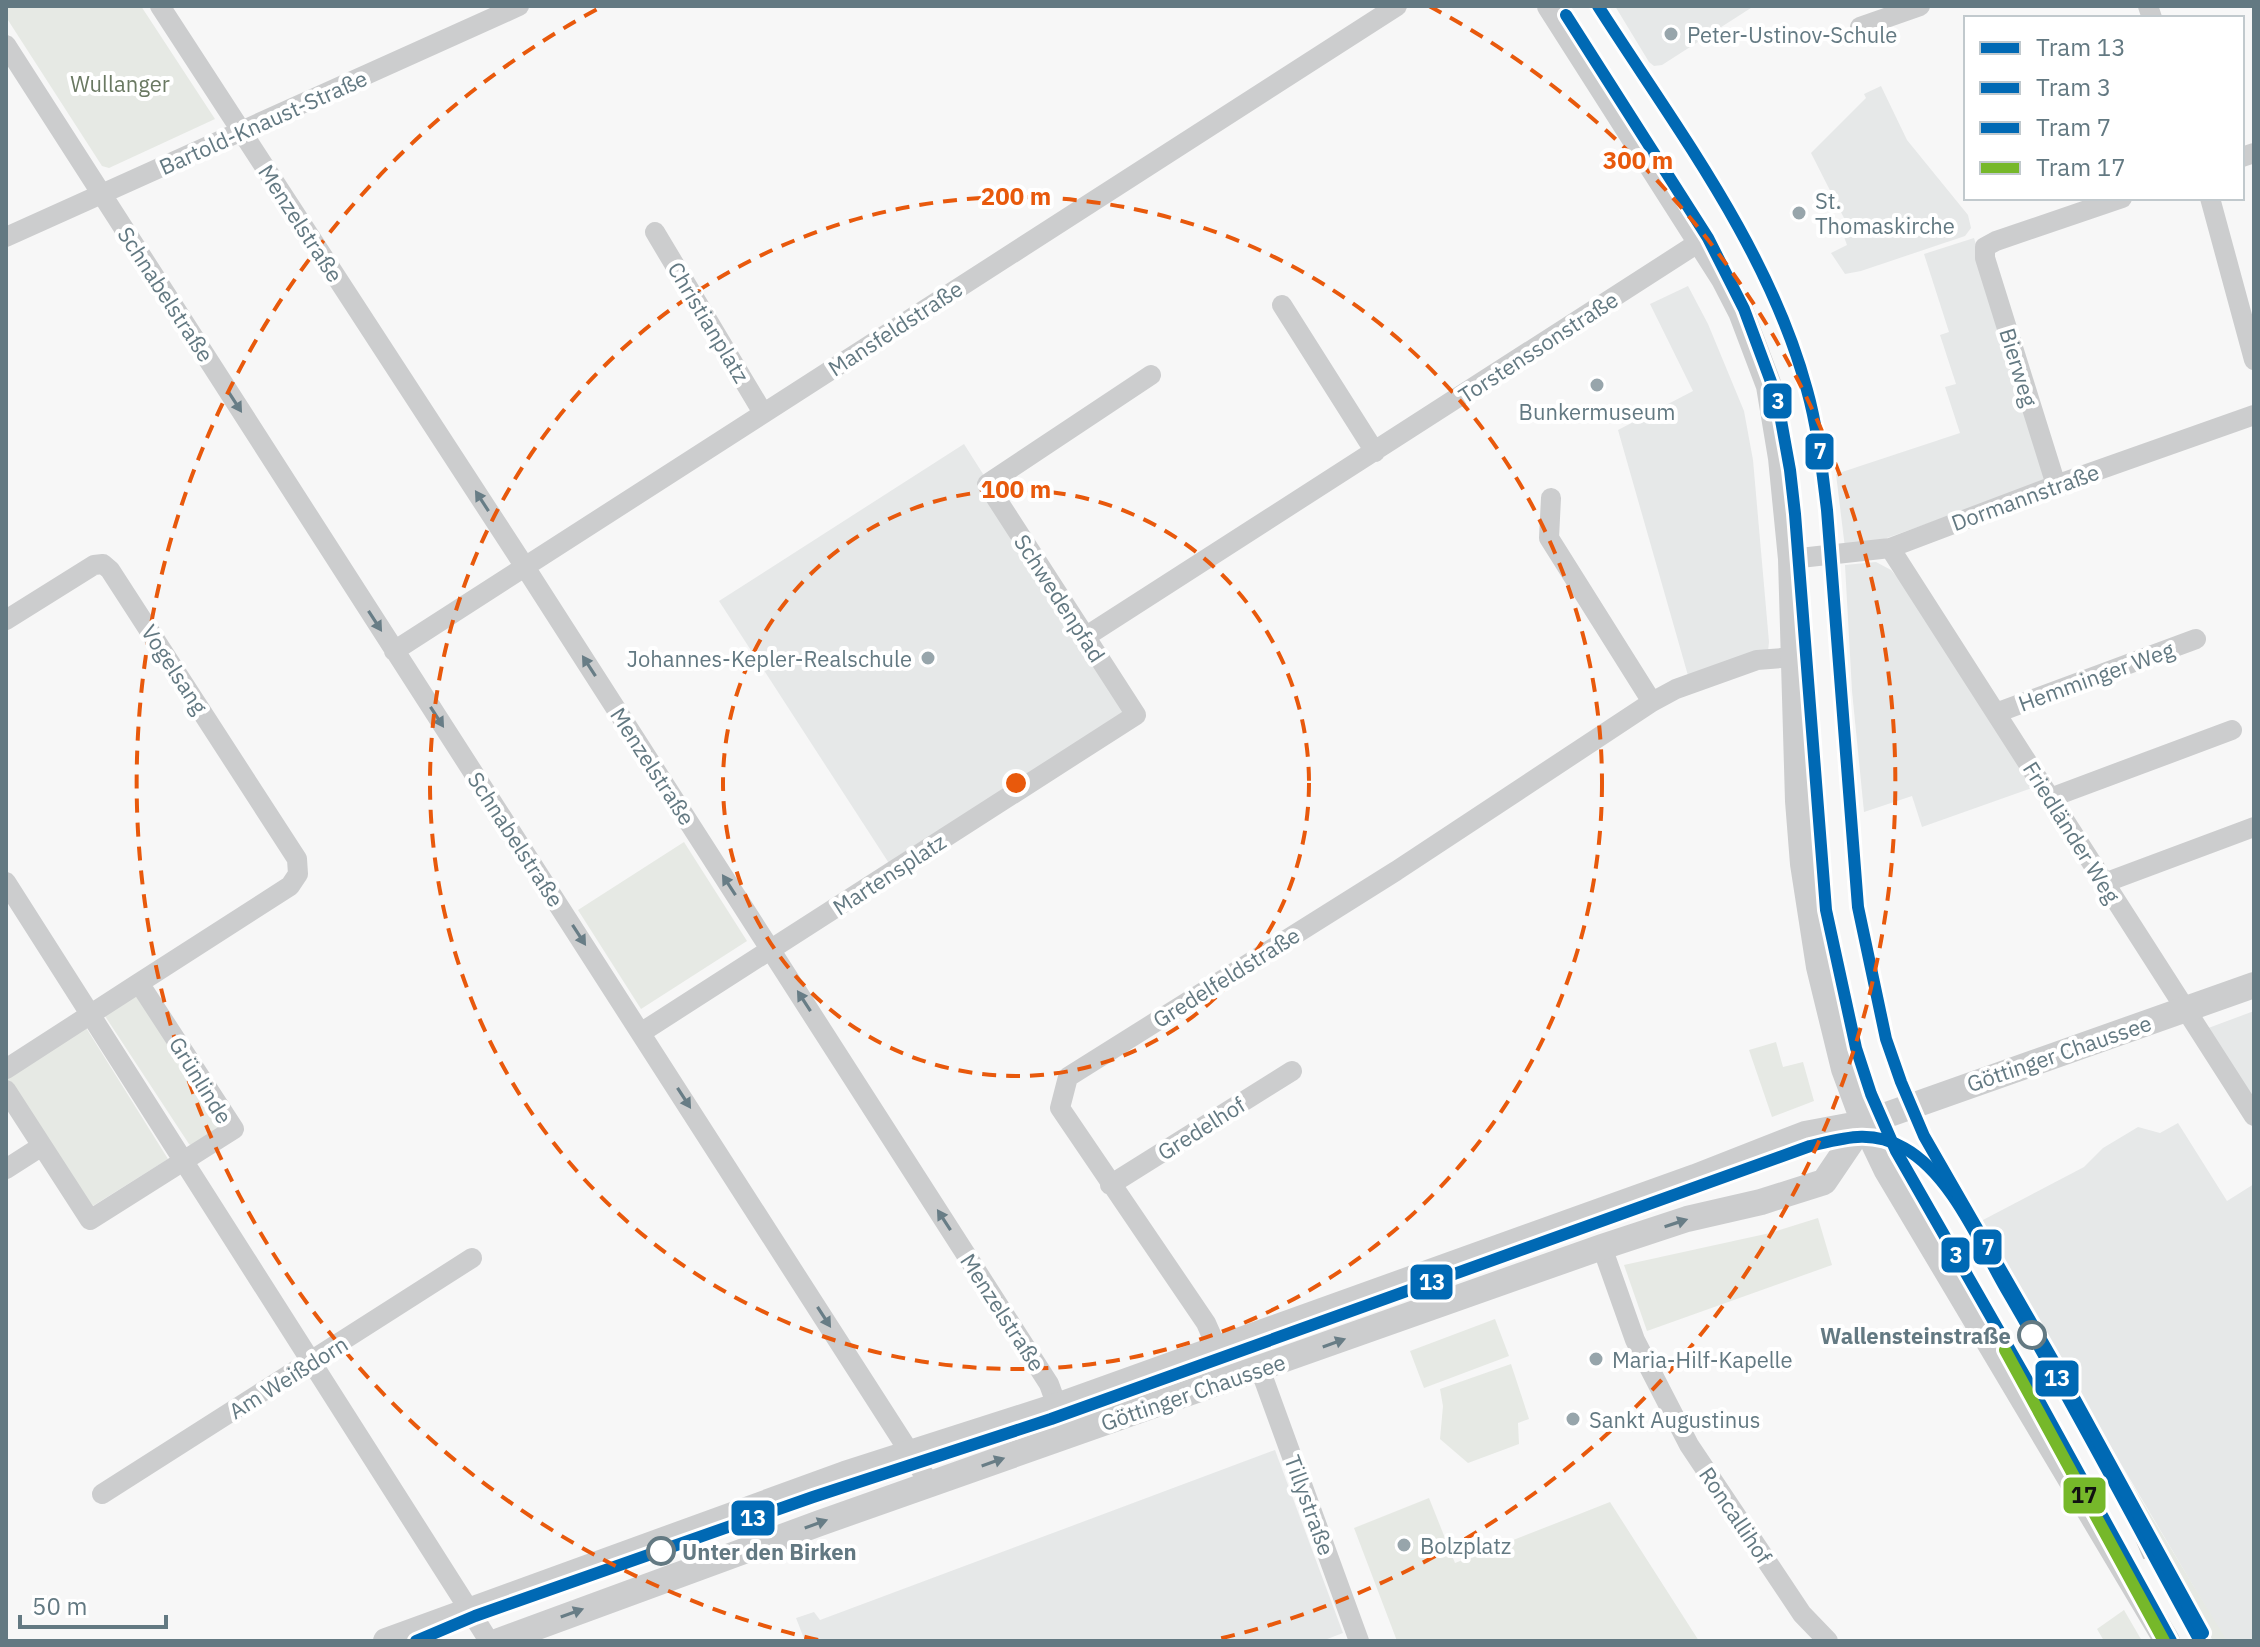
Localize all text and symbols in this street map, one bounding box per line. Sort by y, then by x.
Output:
legend [1964,16,2244,200]
place label: Peter-Ustinov-Schule [1687,20,1897,49]
marker: Peter-Ustinov-Schule [1662,25,1680,43]
text: Tram 13 [2036,31,2126,63]
street label: Bartold-Knaust-Straße [154,63,372,181]
park label: Wullanger [70,69,170,98]
text: Tram 3 [2036,71,2111,103]
text: Tram 7 [2036,111,2111,143]
text: 300 m [1603,144,1673,176]
text: Tram 17 [2036,151,2126,183]
street label: Menzelstraße [252,159,350,287]
text: 200 m [981,180,1051,212]
place label: St. Thomaskirche [1815,186,1955,240]
marker: St. Thomaskirche [1790,204,1808,222]
street label: Schnabelstraße [111,221,221,367]
street label: Christianplatz [662,256,756,388]
street label: Mansfeldstraße [822,274,968,382]
street label: Torstenssonstraße [1453,285,1623,409]
street label: Bierweg [1993,324,2045,410]
marker: Bunkermuseum [1588,376,1606,394]
line badge: 3 [1762,382,1793,420]
text: 3 [1771,386,1785,415]
one-way arrow [227,391,242,412]
place label: Bunkermuseum [1519,397,1675,426]
line badge: 7 [1804,432,1835,471]
text: 7 [1813,436,1827,465]
street label: Dormannstraße [1947,457,2103,537]
text: 100 m [981,473,1051,505]
one-way arrow [476,490,490,512]
street label: Schwedenpfad [1008,529,1112,667]
one-way arrow [367,610,382,631]
street label: Vogelsang [135,619,215,720]
street label: Hemminger Weg [2014,634,2178,718]
place label: Johannes-Kepler-Realschule [627,644,912,673]
marker: Johannes-Kepler-Realschule [919,649,937,667]
one-way arrow [582,655,596,677]
street label: Menzelstraße [604,702,702,830]
one-way arrow [429,706,444,727]
street label: Friedländer Weg [2017,756,2127,909]
street label: Schnabelstraße [461,766,571,912]
centre of rings [1002,769,1030,797]
street label: Martensplatz [827,827,951,921]
one-way arrow [722,874,737,896]
street label: Gredelfeldstraße [1147,920,1305,1034]
one-way arrow [571,924,586,945]
one-way arrow [797,990,811,1012]
street label: Göttinger Chaussee [1963,1008,2155,1098]
street label: Grünlinde [163,1031,239,1129]
one-way arrow [677,1087,691,1109]
street label: Gredelhof [1152,1090,1250,1166]
one-way arrow [937,1209,951,1231]
one-way arrow [1664,1216,1688,1229]
line badge: 7 [1972,1228,2003,1266]
text: 7 [1981,1232,1995,1261]
line badge: 3 [1940,1236,1971,1274]
text: 3 [1949,1240,1963,1269]
street label: Menzelstraße [954,1248,1052,1376]
line badge: 13 [1409,1263,1454,1301]
text: 13 [1419,1267,1445,1296]
one-way arrow [817,1306,831,1328]
place label: Wallensteinstraße [1820,1321,2011,1350]
marker: Wallensteinstraße [2018,1321,2046,1349]
street label: Am Weißdorn [223,1329,353,1425]
one-way arrow [1322,1336,1346,1349]
place label: Maria-Hilf-Kapelle [1612,1345,1793,1374]
street label: Göttinger Chaussee [1097,1347,1289,1437]
marker: Maria-Hilf-Kapelle [1587,1350,1605,1368]
line badge: 13 [2034,1359,2080,1398]
text: 13 [2044,1363,2070,1392]
place label: Sankt Augustinus [1589,1405,1760,1434]
marker: Sankt Augustinus [1564,1410,1582,1428]
street label: Tillystraße [1278,1451,1342,1559]
one-way arrow [982,1455,1006,1467]
street label: Roncallihof [1693,1461,1779,1569]
line badge: 17 [2062,1476,2107,1515]
text: 17 [2071,1480,2097,1509]
line badge: 13 [730,1499,776,1537]
text: 13 [740,1503,766,1532]
one-way arrow [805,1517,829,1530]
place label: Bolzplatz [1420,1531,1511,1560]
marker: Bolzplatz [1395,1536,1413,1554]
marker: Unter den Birken [647,1537,675,1565]
place label: Unter den Birken [682,1537,857,1566]
scale bar [20,1579,166,1629]
text: 50 m [32,1590,87,1622]
one-way arrow [560,1606,584,1619]

